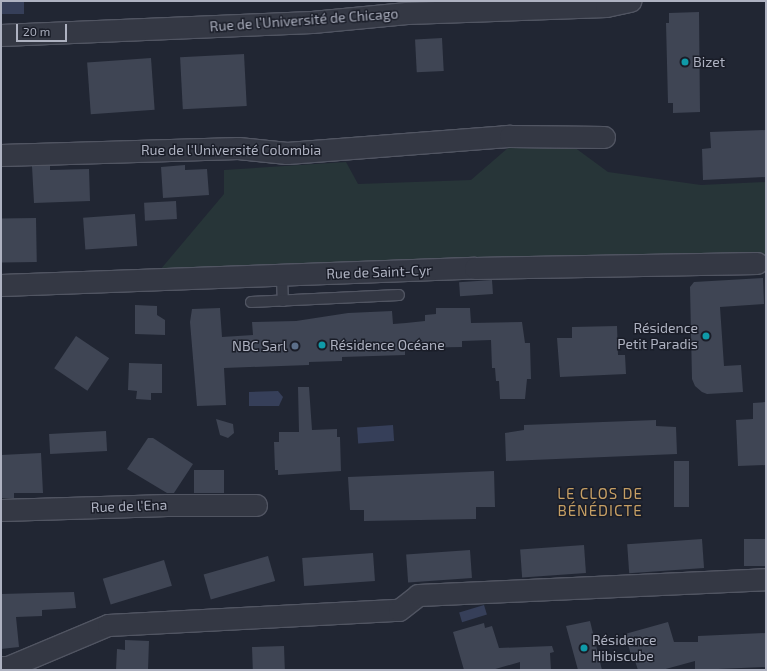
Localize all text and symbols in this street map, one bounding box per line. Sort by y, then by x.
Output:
street label: Rue de l’Université de Chicago [209,5,399,35]
scale bar [18,16,69,42]
text: 20 m [23,24,50,38]
place label: Bizet [693,54,725,70]
marker: Bizet [680,57,690,67]
street label: Rue de l'Université Colombia [141,142,321,158]
street label: Rue de Saint-Cyr [326,262,432,282]
place label: Résidence Petit Paradis [617,320,698,352]
marker: Résidence Petit Paradis [701,331,711,341]
place label: Résidence Océane [330,337,445,353]
place label: NBC Sarl [232,338,287,354]
marker: Résidence Océane [317,340,327,350]
marker: NBC Sarl [290,341,300,351]
district label: LE CLOS DE BÉNÉDICTE [557,484,643,519]
street label: Rue de l'Ena [91,496,167,516]
place label: Résidence Hibiscube [592,632,657,664]
marker: Résidence Hibiscube [579,643,589,653]

